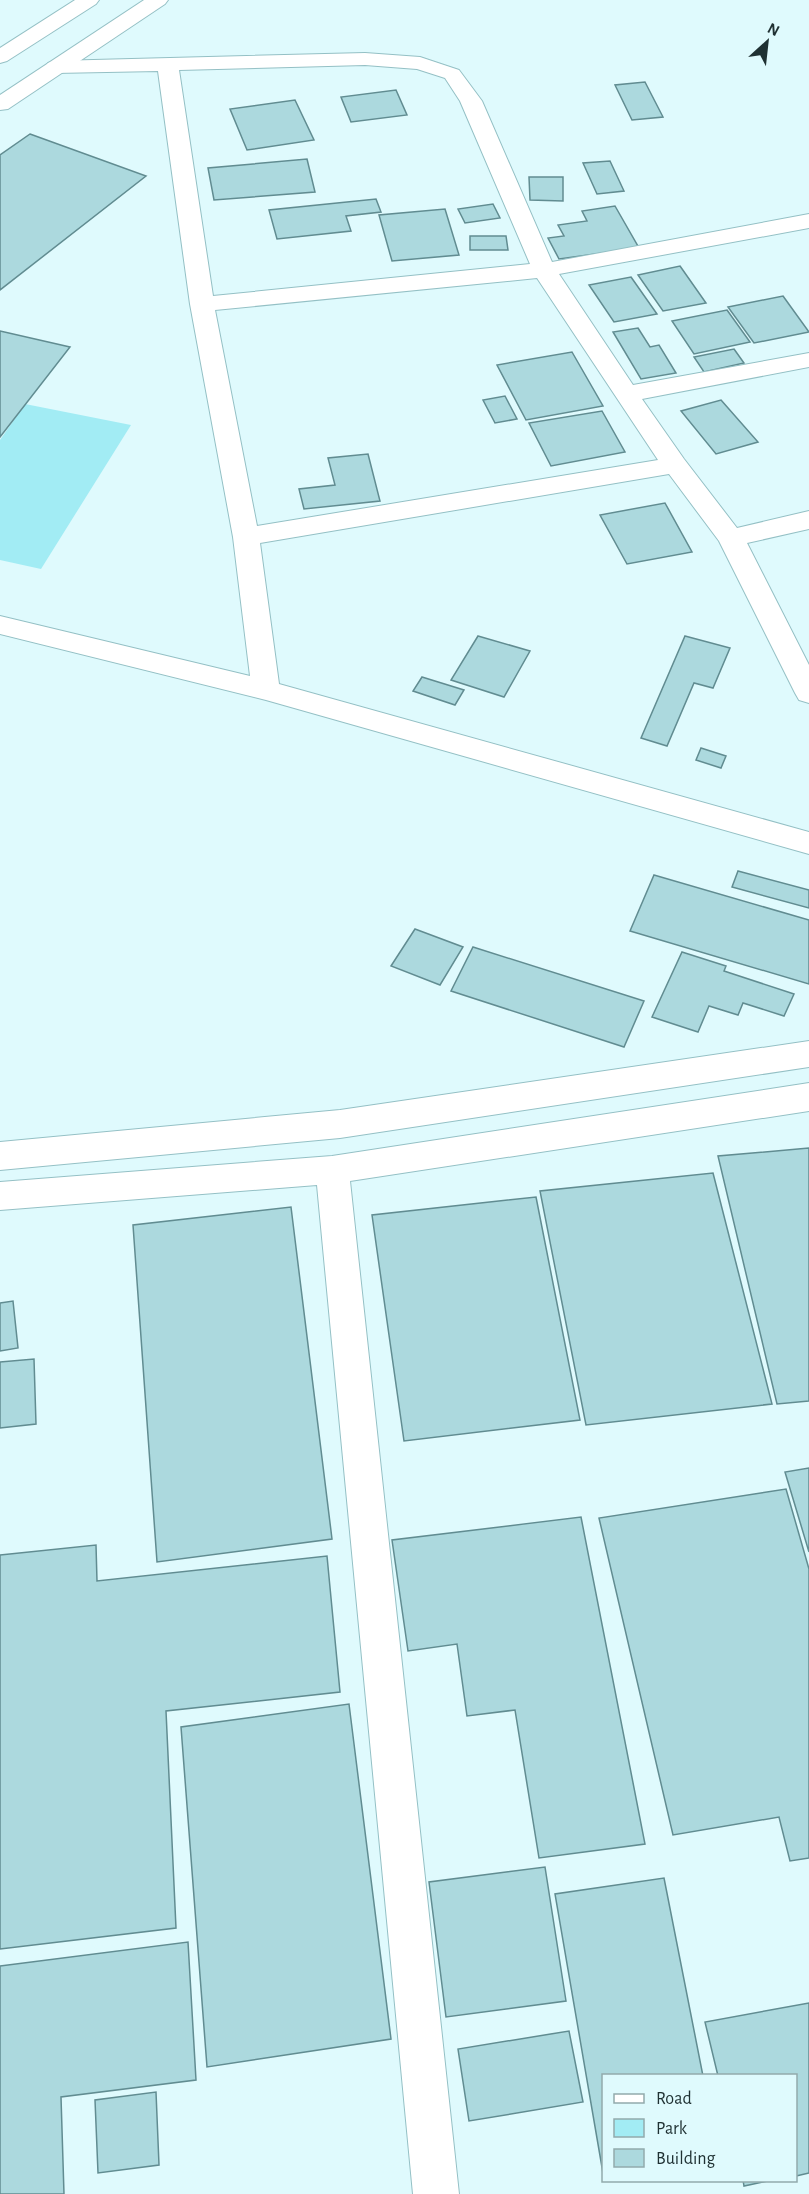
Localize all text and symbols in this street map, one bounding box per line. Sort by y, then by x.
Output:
north arrow [737,12,797,72]
text: N [765,20,782,39]
legend [602,2074,797,2182]
text: Road [656,2090,692,2108]
text: Park [656,2120,688,2138]
text: Building [656,2150,716,2168]

